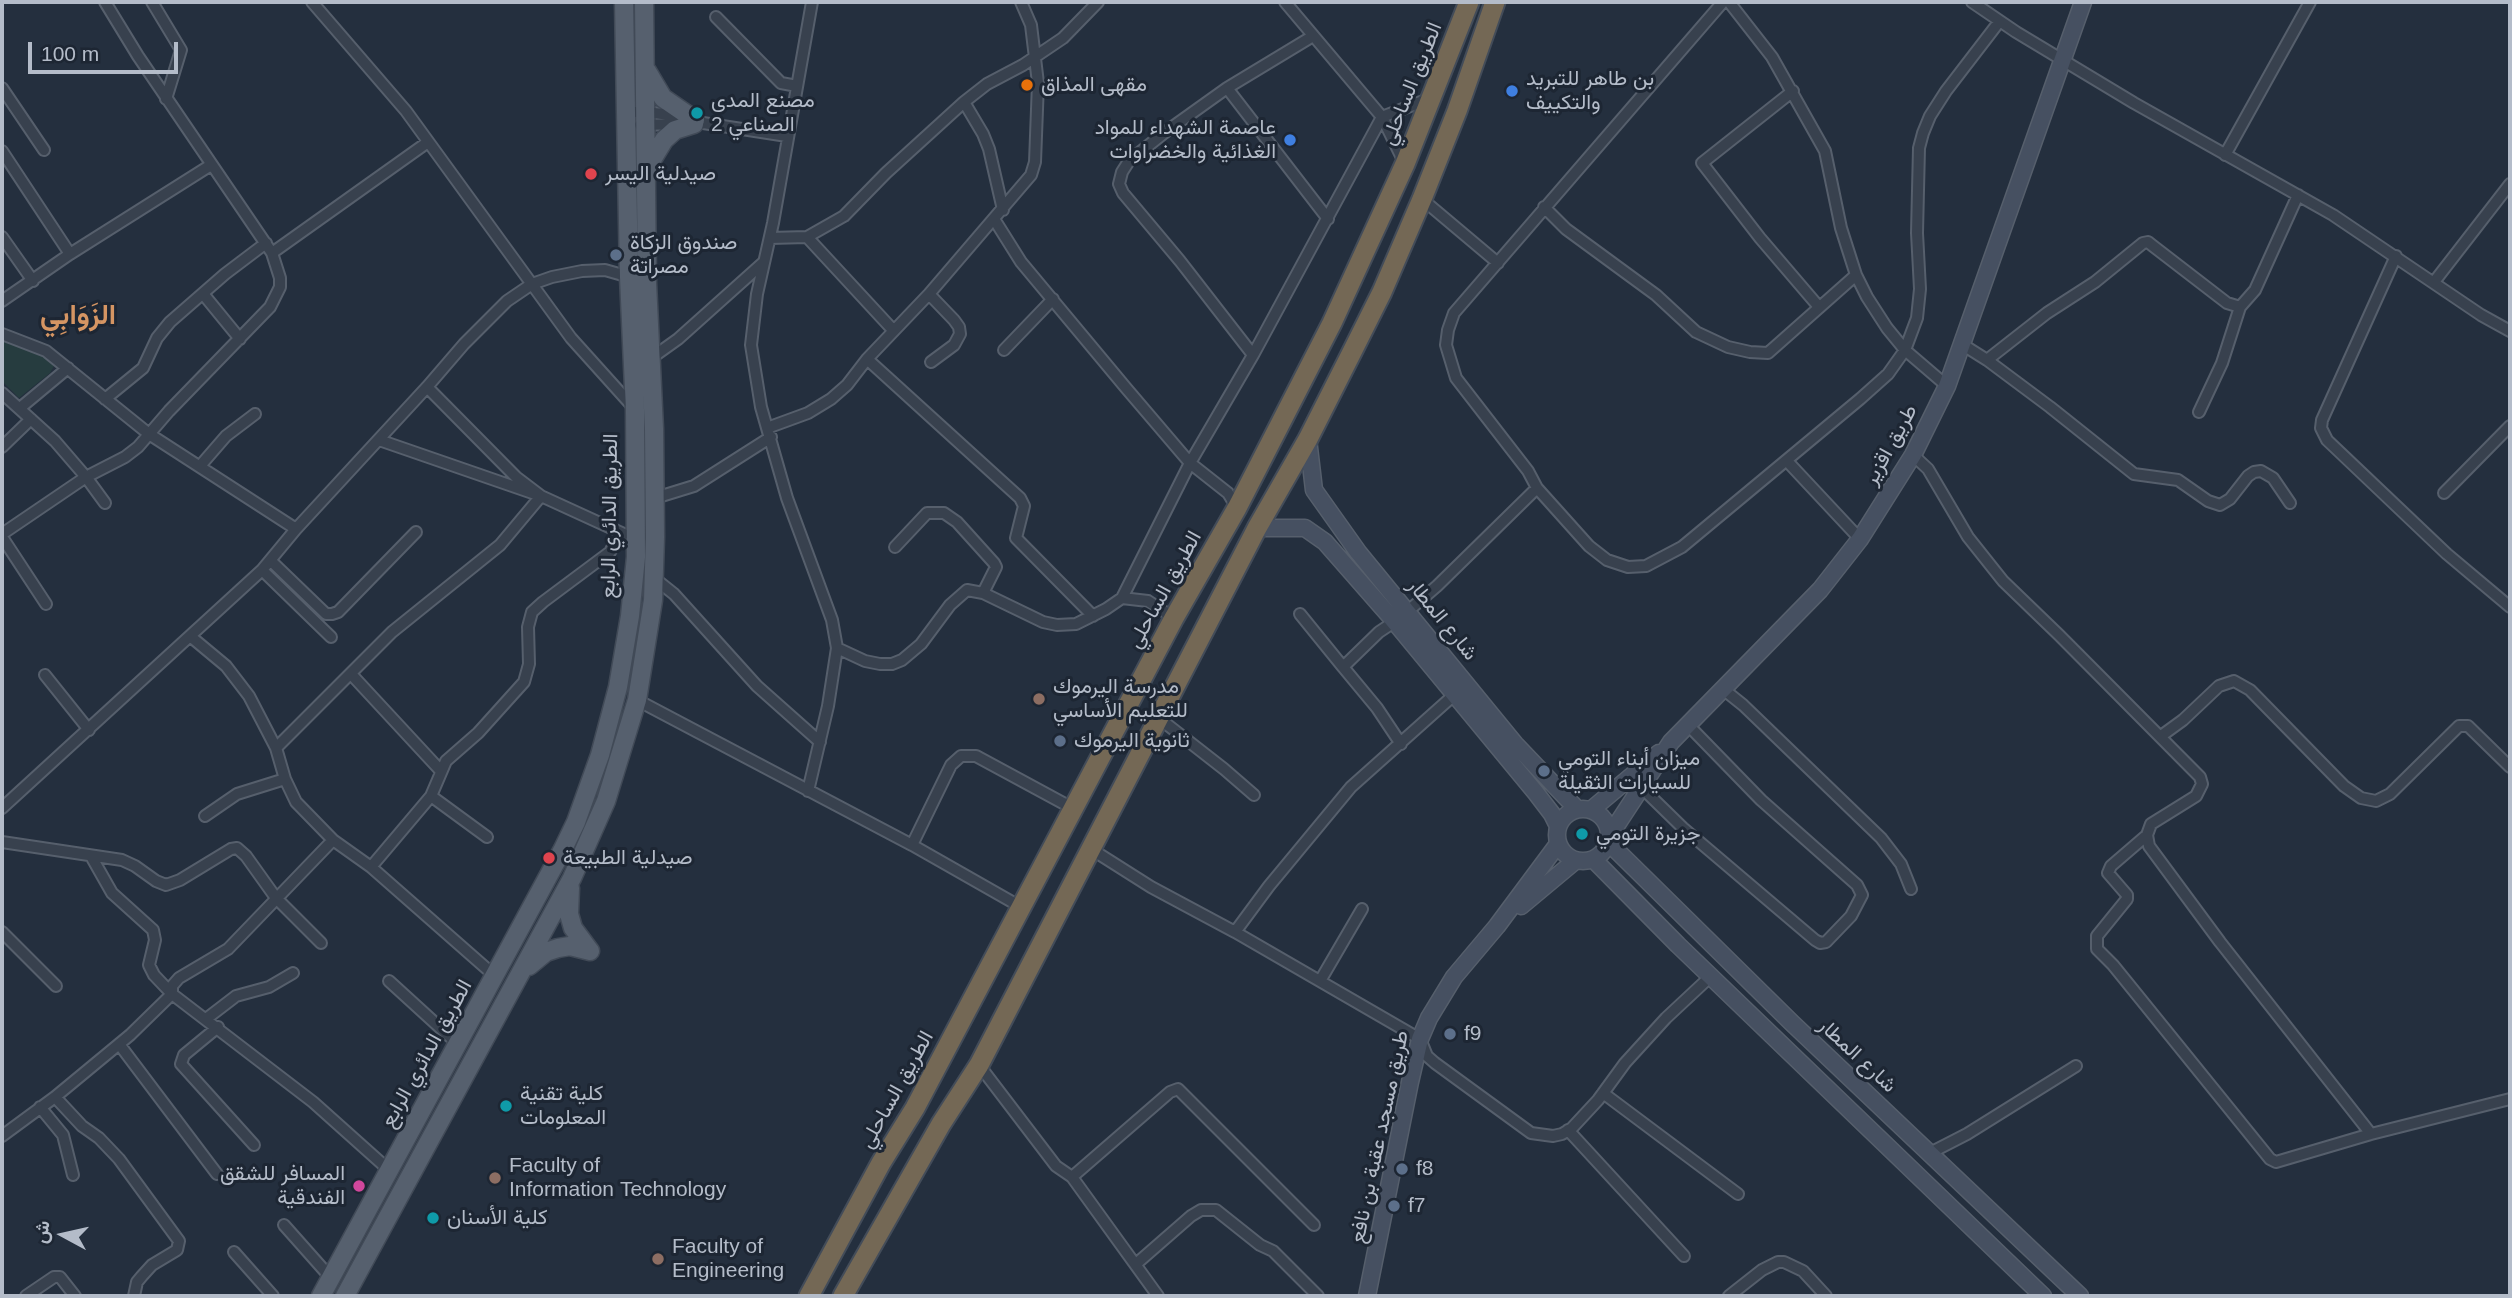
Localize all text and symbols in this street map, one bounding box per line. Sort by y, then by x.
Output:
street label: الطريق الساحلي [1376,19,1448,149]
scale bar [32,28,182,72]
text: 100 m [41,42,99,65]
place label: بن طاهر للتبريد والتكييف [1526,66,1654,116]
place label: مقهى المذاق [1041,72,1147,98]
marker: مقهى المذاق [1019,77,1035,93]
marker: بن طاهر للتبريد والتكييف [1504,83,1520,99]
place label: مصنع المدى الصناعي 2 [711,88,815,138]
marker: مصنع المدى الصناعي 2 [689,105,705,121]
place label: عاصمة الشهداء للمواد الغذائية والخضراوات [1095,115,1276,165]
marker: عاصمة الشهداء للمواد الغذائية والخضراوات [1282,132,1298,148]
place label: صيدلية اليسر [605,161,716,187]
marker: صيدلية اليسر [583,166,599,182]
place label: صندوق الزكاة مصراتة [630,230,737,280]
marker: صندوق الزكاة مصراتة [608,247,624,263]
district label: الزَوَابِي [40,299,116,333]
street label: طريق اقزير [1859,400,1923,490]
street label: الطريق الدائري الرابع [596,433,624,599]
street label: الطريق الساحلي [1122,527,1208,653]
street label: شارع المطار [1401,574,1483,666]
place label: مدرسة اليرموك للتعليم الأساسي [1053,674,1188,724]
marker: مدرسة اليرموك للتعليم الأساسي [1031,691,1047,707]
place label: ثانوية اليرموك [1074,728,1190,754]
marker: ثانوية اليرموك [1052,733,1068,749]
place label: ميزان أبناء التومي للسيارات الثقيلة [1558,746,1700,796]
marker: ميزان أبناء التومي للسيارات الثقيلة [1536,763,1552,779]
place label: جزيرة التومي [1596,821,1701,847]
marker: جزيرة التومي [1574,826,1590,842]
place label: صيدلية الطبيعة [563,845,693,871]
marker: صيدلية الطبيعة [541,850,557,866]
street label: الطريق الدائري الرابع [376,976,478,1132]
street label: شارع المطار [1813,1013,1901,1099]
place label: f9 [1464,1021,1482,1047]
marker: f9 [1442,1026,1458,1042]
street label: الطريق الساحلي [854,1027,940,1153]
street label: طريق مسجد عقبة بن نافع [1345,1028,1415,1246]
place label: كلية تقنية المعلومات [520,1081,606,1131]
marker: كلية تقنية المعلومات [498,1098,514,1114]
place label: Faculty of Information Technology [509,1153,726,1203]
place label: f8 [1416,1156,1434,1182]
place label: المسافر للشقق الفندقية [220,1161,345,1211]
marker: f8 [1394,1161,1410,1177]
marker: Faculty of Information Technology [487,1170,503,1186]
marker: المسافر للشقق الفندقية [351,1178,367,1194]
place label: f7 [1408,1193,1426,1219]
marker: f7 [1386,1198,1402,1214]
north arrow [28,1200,98,1270]
place label: كلية الأسنان [447,1205,547,1231]
marker: كلية الأسنان [425,1210,441,1226]
text: ش [30,1219,54,1245]
place label: Faculty of Engineering [672,1234,784,1284]
marker: Faculty of Engineering [650,1251,666,1267]

